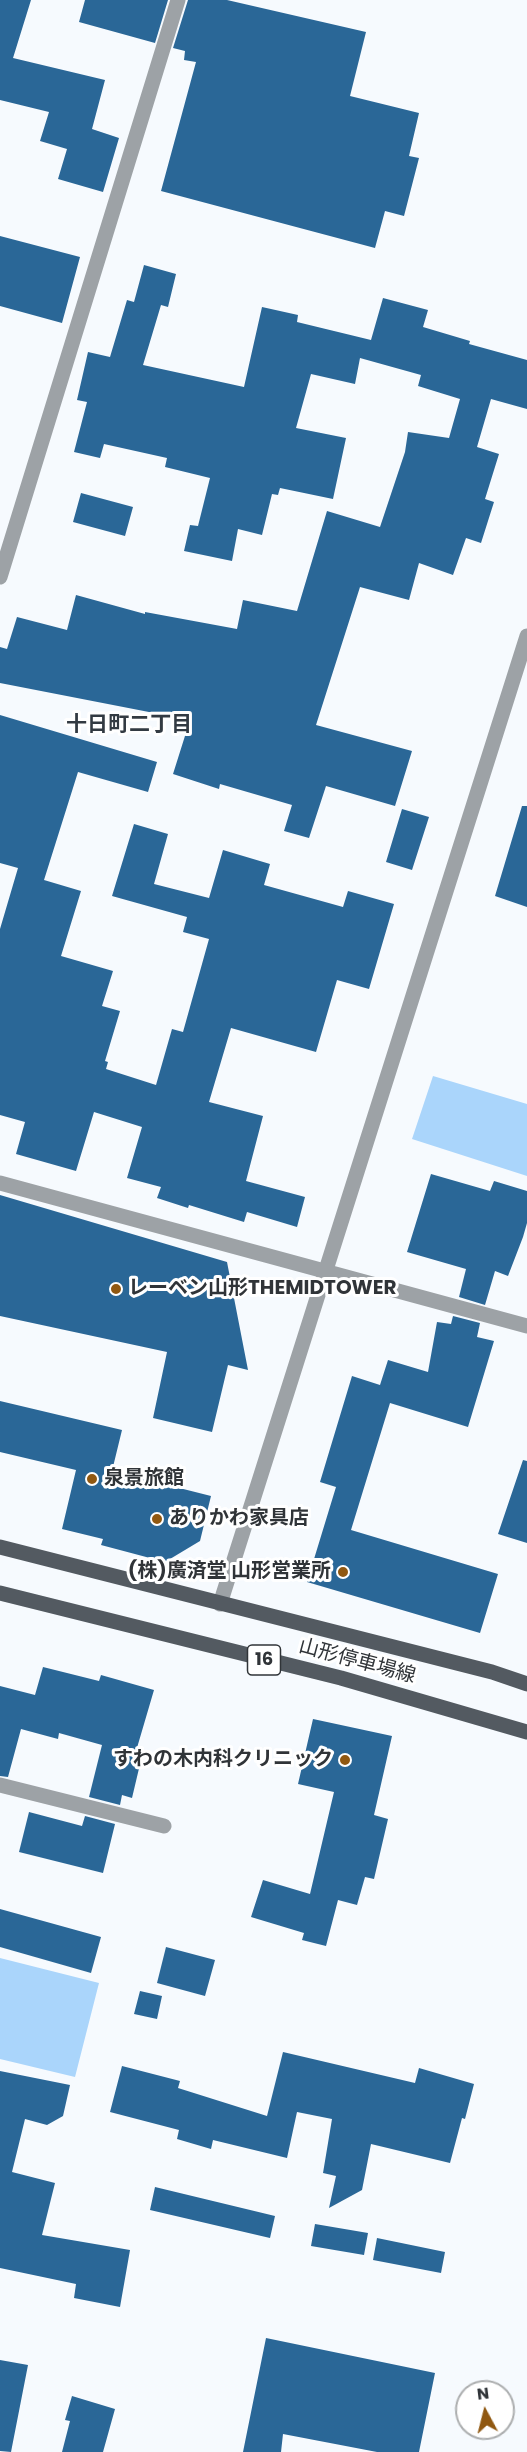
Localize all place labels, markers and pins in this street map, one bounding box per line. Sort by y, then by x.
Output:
place label: レーベン山形THEMIDTOWER [128,1277,396,1301]
marker: レーベン山形THEMIDTOWER [109,1282,123,1296]
place label: 泉景旅館 [104,1467,184,1491]
marker: 泉景旅館 [85,1472,99,1486]
place label: ありかわ家具店 [169,1507,309,1531]
marker: ありかわ家具店 [150,1512,164,1526]
place label: (株)廣済堂 山形営業所 [128,1560,331,1584]
marker: (株)廣済堂 山形営業所 [336,1565,350,1579]
place label: すわの木内科クリニック [113,1748,333,1772]
marker: すわの木内科クリニック [338,1753,352,1767]

